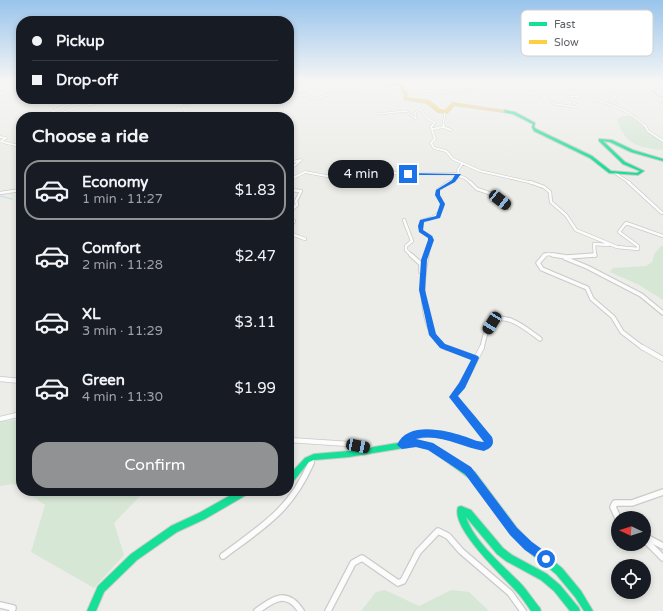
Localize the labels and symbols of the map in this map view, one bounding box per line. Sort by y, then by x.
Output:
legend [521,10,653,56]
text: Fast [554,18,575,31]
text: Slow [554,36,579,49]
callout: 4 min [328,160,394,188]
route end [399,165,417,183]
car [487,188,513,212]
car [481,310,503,336]
car [345,438,371,454]
north arrow [611,511,651,551]
route start [537,550,555,568]

